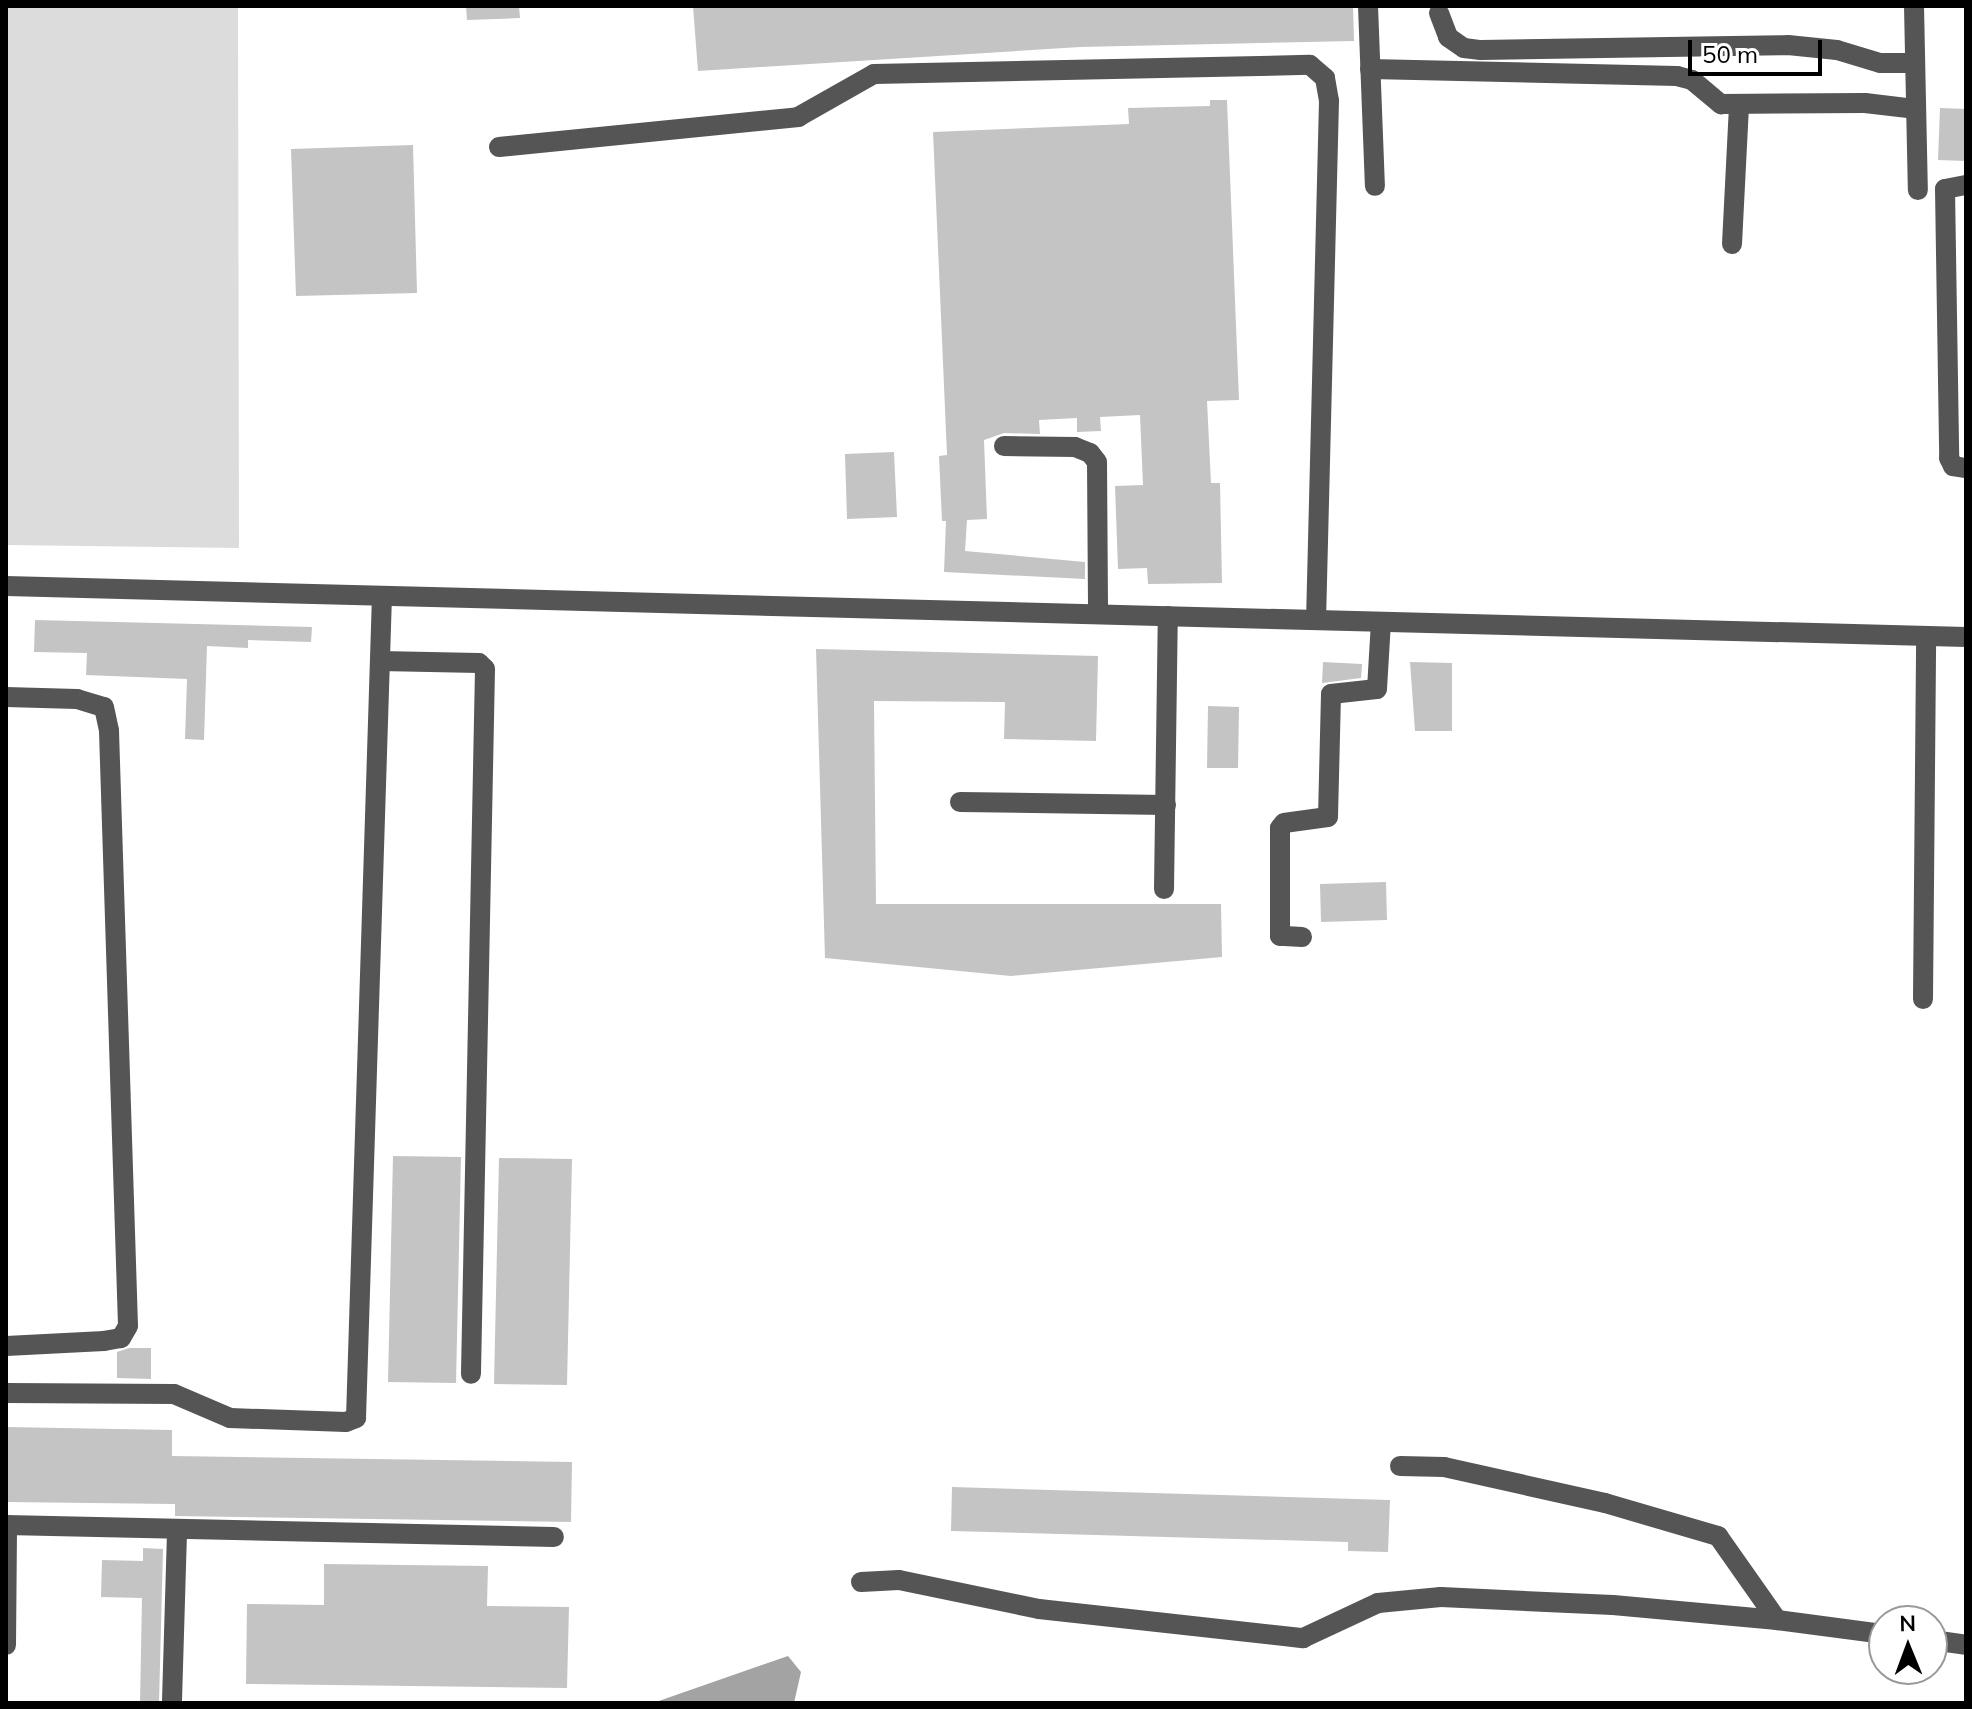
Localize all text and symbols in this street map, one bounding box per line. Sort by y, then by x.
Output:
scale bar [1692,24,1826,74]
text: 50 m [1702,39,1758,69]
north arrow [1868,1605,1948,1685]
text: N [1899,1609,1916,1637]

